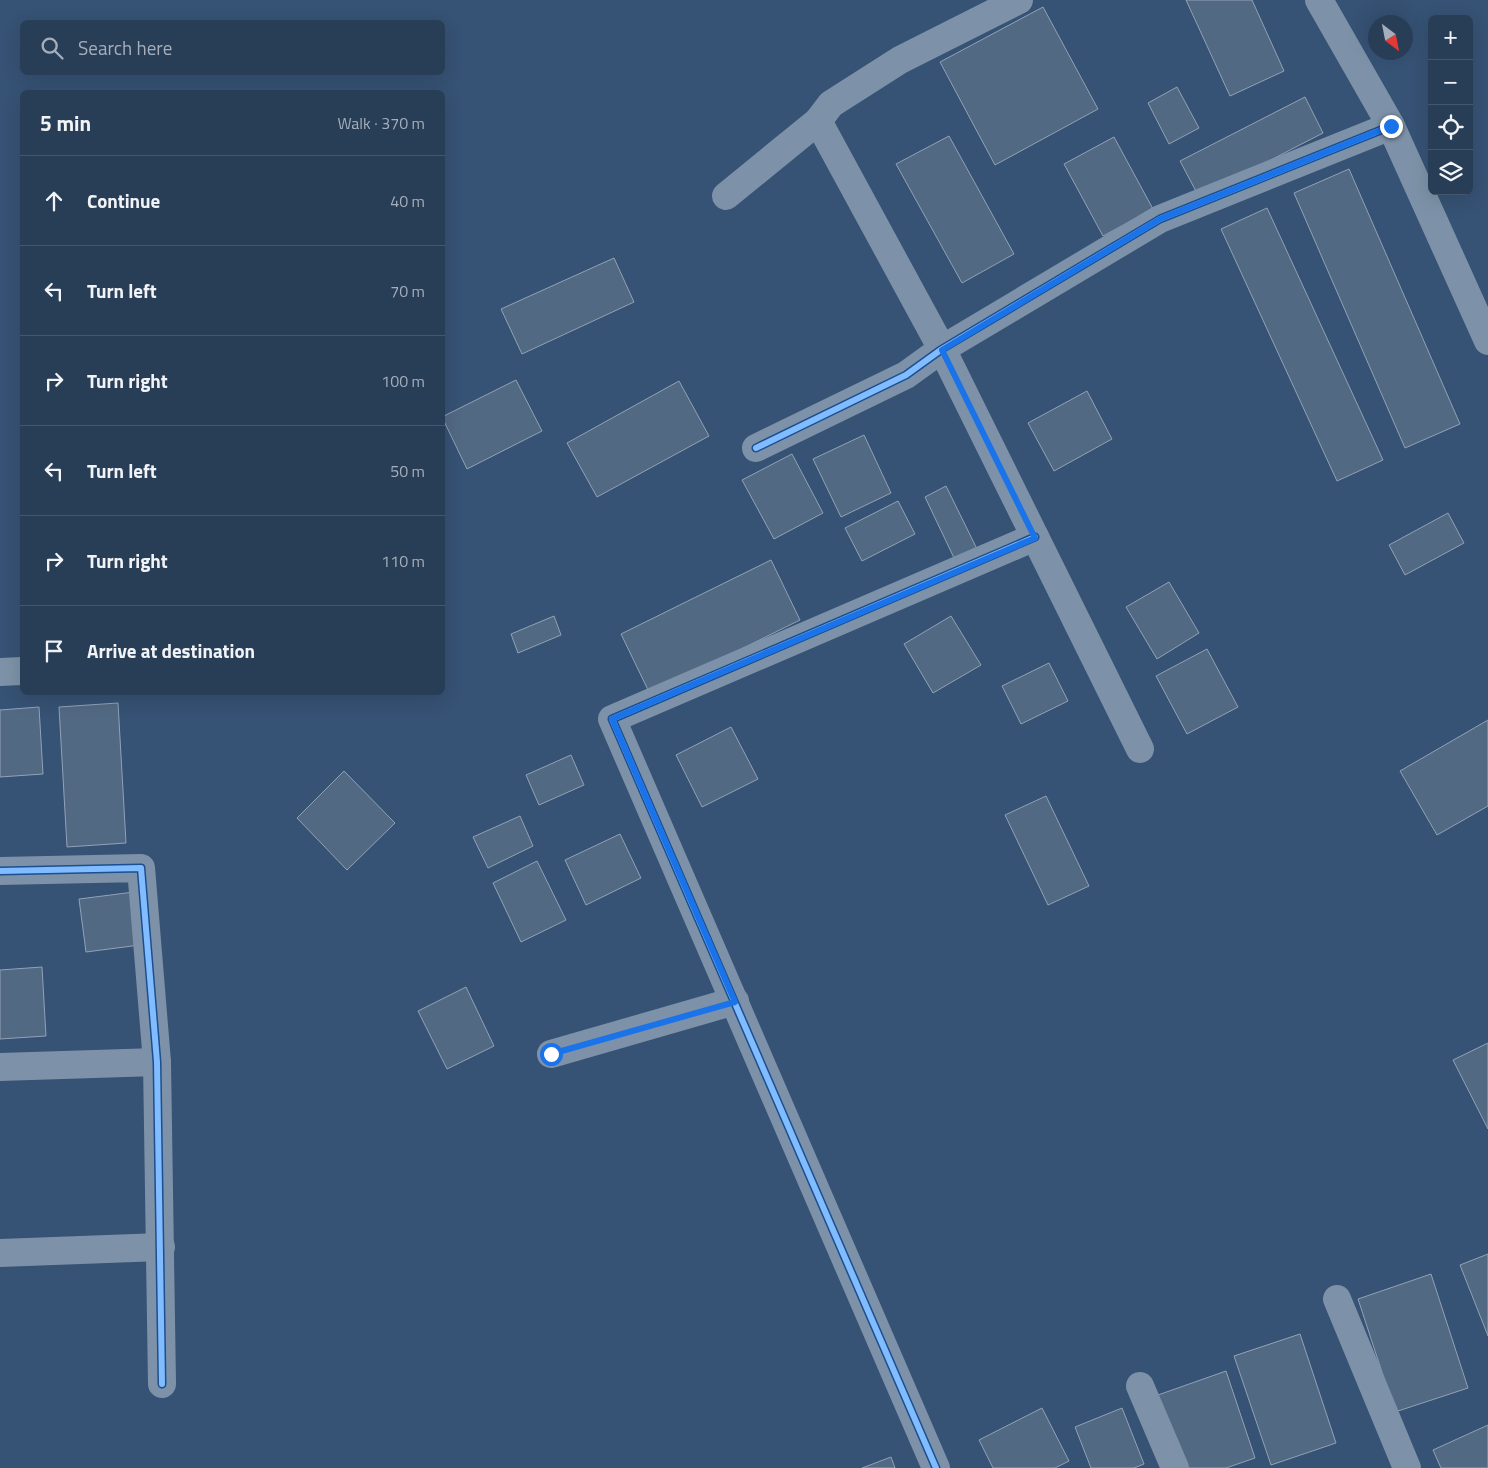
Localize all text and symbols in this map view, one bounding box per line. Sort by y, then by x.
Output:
north arrow [1368,15,1413,60]
map controls [1428,15,1473,195]
button: + [1428,15,1473,60]
search box [20,20,445,75]
text: Search here [78,33,172,62]
icon: search [38,34,66,62]
button: − [1428,60,1473,105]
button: locate [1428,105,1473,150]
text: 5 min [40,107,91,139]
text: Walk · 370 m [337,111,425,135]
route end [1380,115,1403,138]
button: layers [1428,150,1473,195]
text: Continue [87,186,160,215]
icon: ahead [40,187,68,215]
text: 40 m [390,189,425,213]
text: Turn left [87,276,157,305]
icon: left [40,277,68,305]
text: 70 m [390,279,425,303]
text: Turn right [87,366,168,395]
icon: right [40,367,68,395]
text: 100 m [381,369,425,393]
text: Turn left [87,456,157,485]
icon: left [40,457,68,485]
text: 50 m [390,459,425,483]
text: Turn right [87,546,168,575]
icon: right [40,547,68,575]
text: 110 m [381,549,425,573]
text: Arrive at destination [87,636,255,665]
icon: arrive [40,637,68,665]
route start [540,1043,563,1066]

